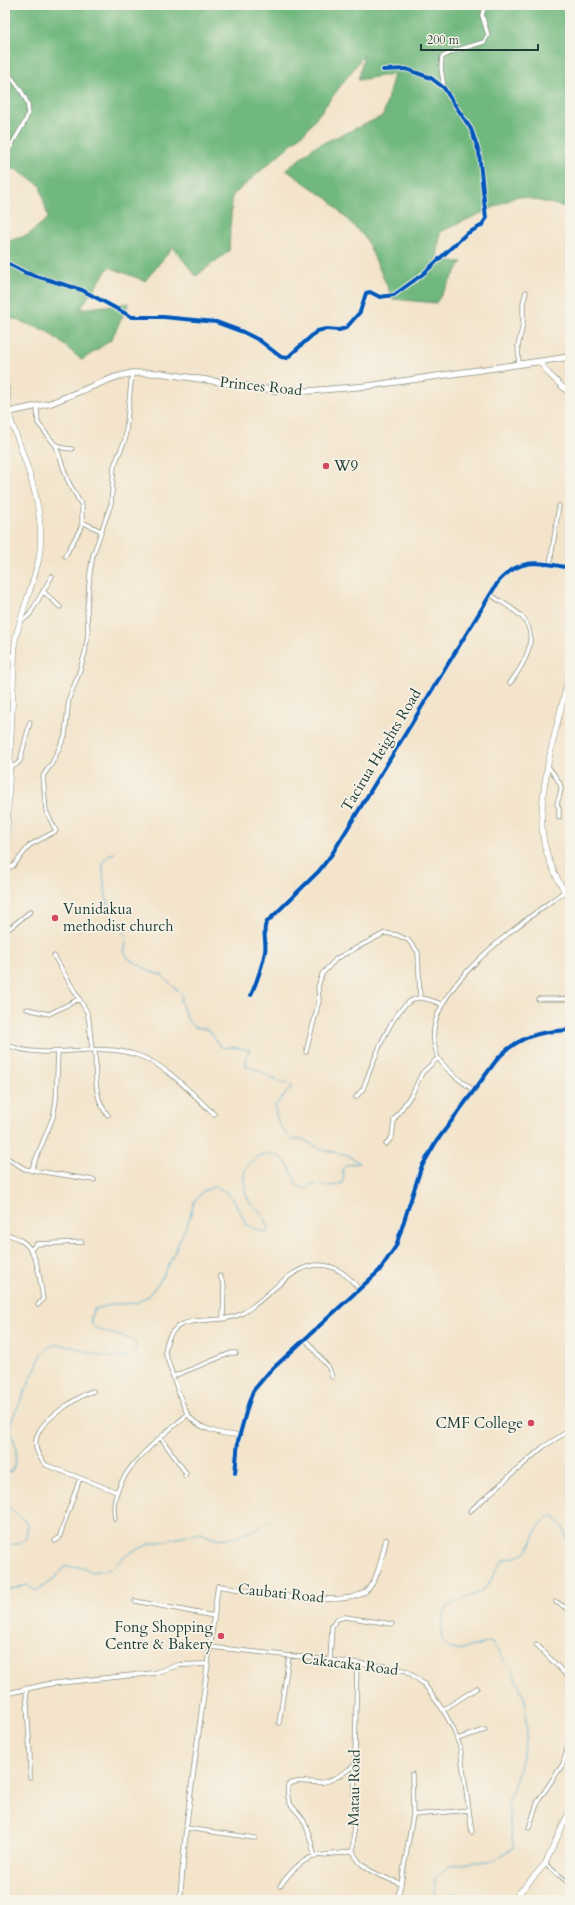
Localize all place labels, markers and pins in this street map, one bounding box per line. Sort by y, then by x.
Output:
place label: W9 [333,456,359,476]
marker: W9 [321,461,331,471]
place label: Vunidakua methodist church [63,899,174,936]
marker: Vunidakua methodist church [50,913,60,923]
place label: CMF College [436,1413,523,1433]
marker: CMF College [526,1418,536,1428]
place label: Fong Shopping Centre & Bakery [105,1617,214,1654]
marker: Fong Shopping Centre & Bakery [216,1631,226,1641]

